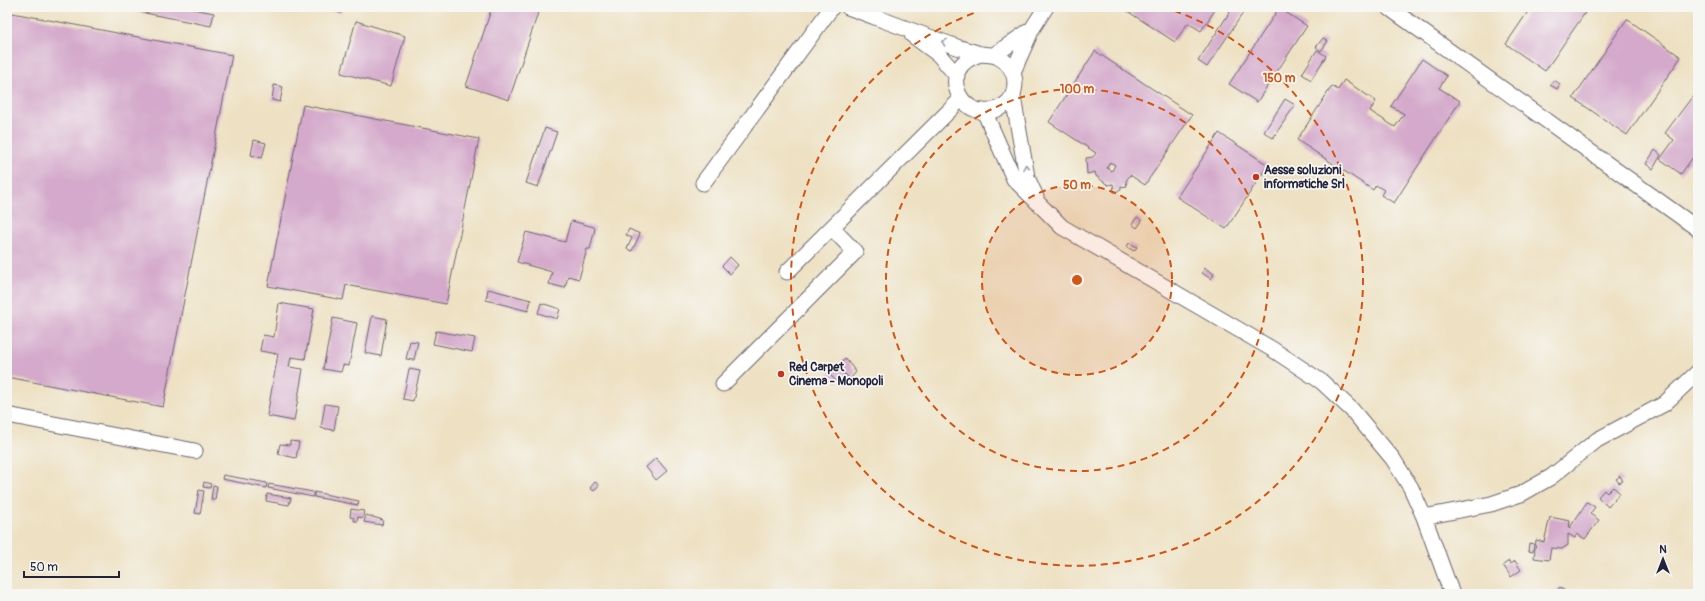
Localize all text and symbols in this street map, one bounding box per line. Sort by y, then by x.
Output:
one-way arrow [941,38,948,46]
text: 150 m [1263,71,1296,86]
text: 100 m [1060,82,1095,97]
place label: Aesse soluzioni informatiche Srl [1264,163,1345,192]
one-way arrow [1022,164,1030,170]
marker: Aesse soluzioni informatiche Srl [1251,172,1261,182]
text: 50 m [1063,178,1091,193]
centre of rings [1070,273,1084,287]
place label: Red Carpet Cinema - Monopoli [789,360,883,389]
marker: Red Carpet Cinema - Monopoli [776,369,786,379]
north arrow [1643,539,1683,579]
text: N [1659,543,1667,556]
scale bar [24,553,119,579]
text: 50 m [30,560,58,575]

